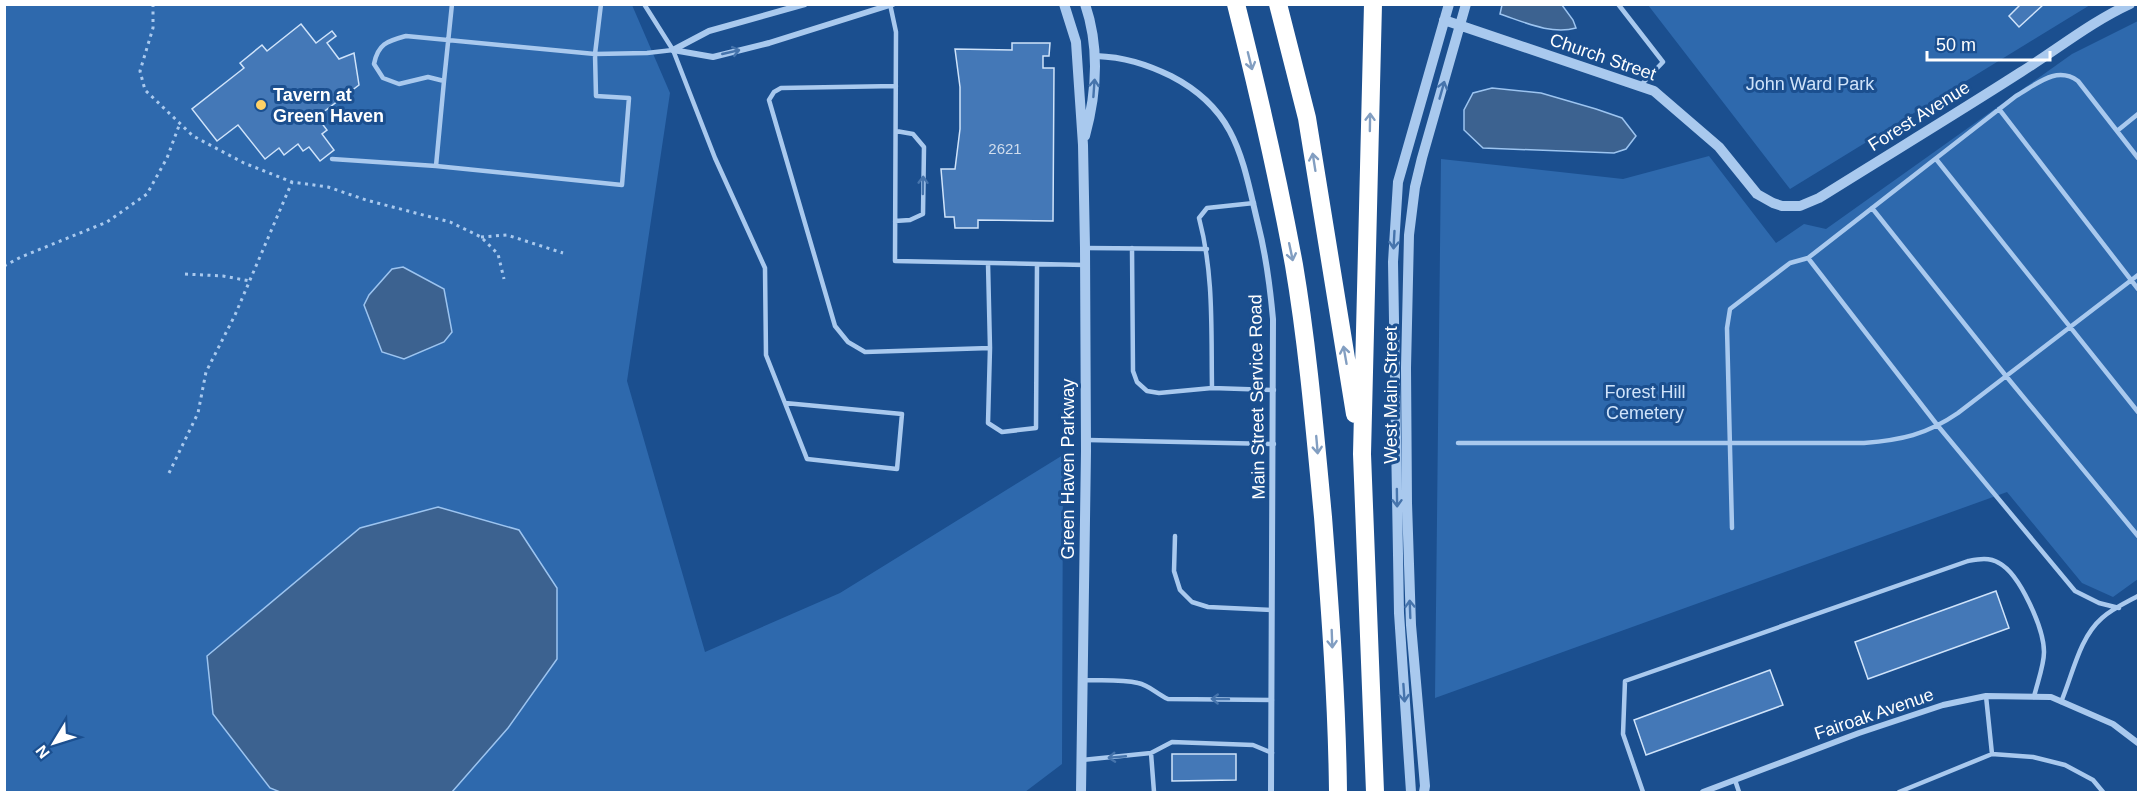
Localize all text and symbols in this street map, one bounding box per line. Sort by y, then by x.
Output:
scale bar [1927,24,2050,62]
street label: Church Street [1547,29,1659,85]
text: 50 m [1936,35,1976,55]
one-way arrow [721,46,740,58]
one-way arrow [1245,51,1257,70]
park label: John Ward Park [1746,74,1875,94]
street label: Forest Avenue [1865,77,1973,155]
one-way arrow [1089,78,1100,98]
one-way arrow [1437,81,1448,100]
place label: Tavern at Green Haven [273,85,384,126]
marker: Tavern at Green Haven [254,98,268,112]
one-way arrow [1364,113,1376,133]
house number: 2621 [988,140,1022,157]
one-way arrow [1308,153,1319,173]
one-way arrow [917,175,929,195]
one-way arrow [1389,230,1400,250]
one-way arrow [1286,242,1297,261]
street label: Main Street Service Road [1245,294,1269,500]
street label: West Main Street [1381,326,1401,464]
one-way arrow [1340,345,1351,365]
street label: Green Haven Parkway [1058,378,1078,560]
park label: Forest Hill Cemetery [1604,382,1686,423]
one-way arrow [1311,435,1322,455]
one-way arrow [1391,488,1403,508]
one-way arrow [1405,599,1416,619]
one-way arrow [1327,629,1338,649]
one-way arrow [1399,683,1410,703]
street label: Fairoak Avenue [1812,684,1936,744]
one-way arrow [1210,693,1230,705]
north arrow [24,713,84,773]
text: N [32,742,53,762]
one-way arrow [1107,752,1127,763]

